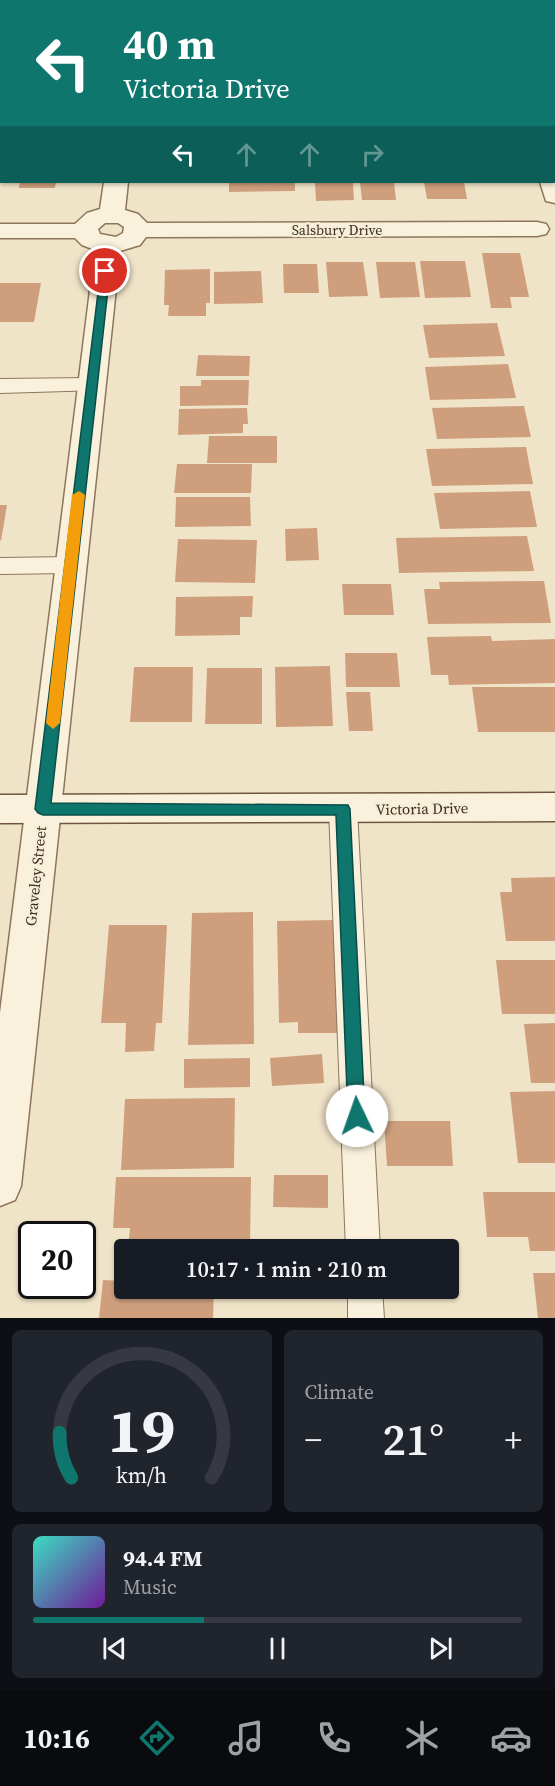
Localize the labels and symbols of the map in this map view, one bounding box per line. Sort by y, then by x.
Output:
street label: Salsbury Drive [292,220,382,240]
pin [79,245,130,296]
street label: Victoria Drive [375,797,469,820]
street label: Graveley Street [20,825,51,927]
position arrow [325,1084,389,1148]
speed limit sign: 20 [18,1221,96,1299]

